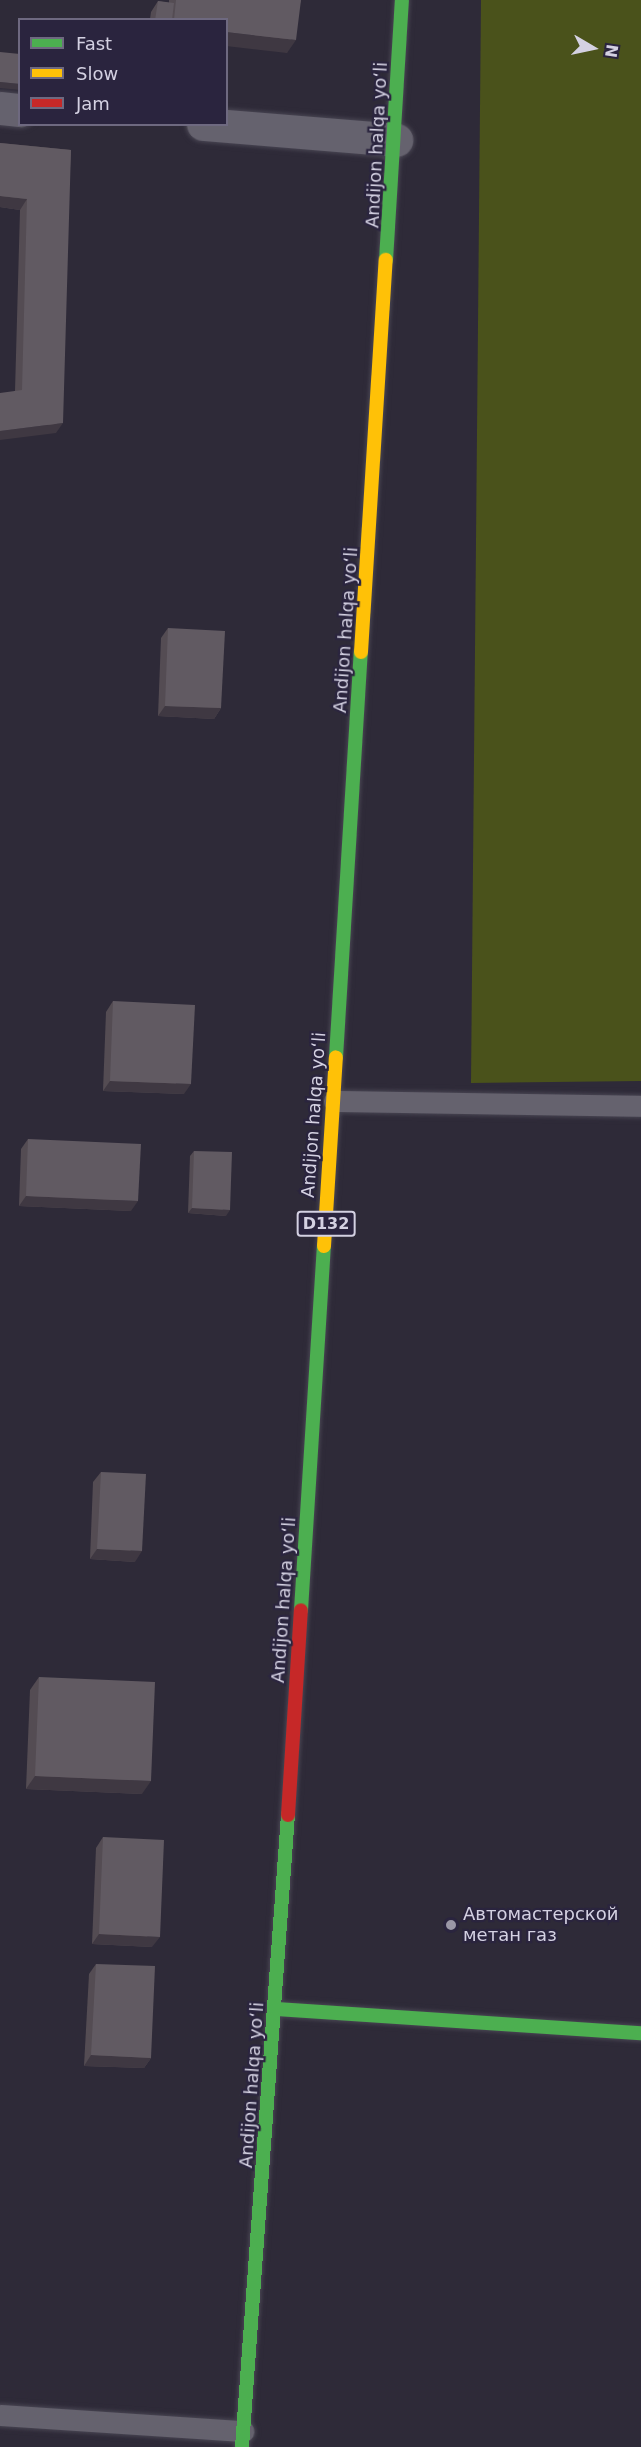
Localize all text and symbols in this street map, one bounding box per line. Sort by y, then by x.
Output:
legend [18,18,228,126]
north arrow [563,18,623,78]
text: Fast [76,33,112,54]
text: N [601,43,622,59]
street label: Andijon halqa yo‘li [362,61,392,229]
text: Slow [76,63,118,84]
text: Jam [76,93,110,114]
street label: Andijon halqa yo‘li [329,546,363,714]
street label: Andijon halqa yo‘li [297,1031,331,1199]
road number: D132 [296,1211,356,1237]
street label: Andijon halqa yo‘li [267,1516,301,1684]
place label: Автомастерской метан газ [463,1904,618,1946]
marker: Автомастерской метан газ [444,1918,458,1932]
street label: Andijon halqa yo‘li [235,2001,269,2169]

